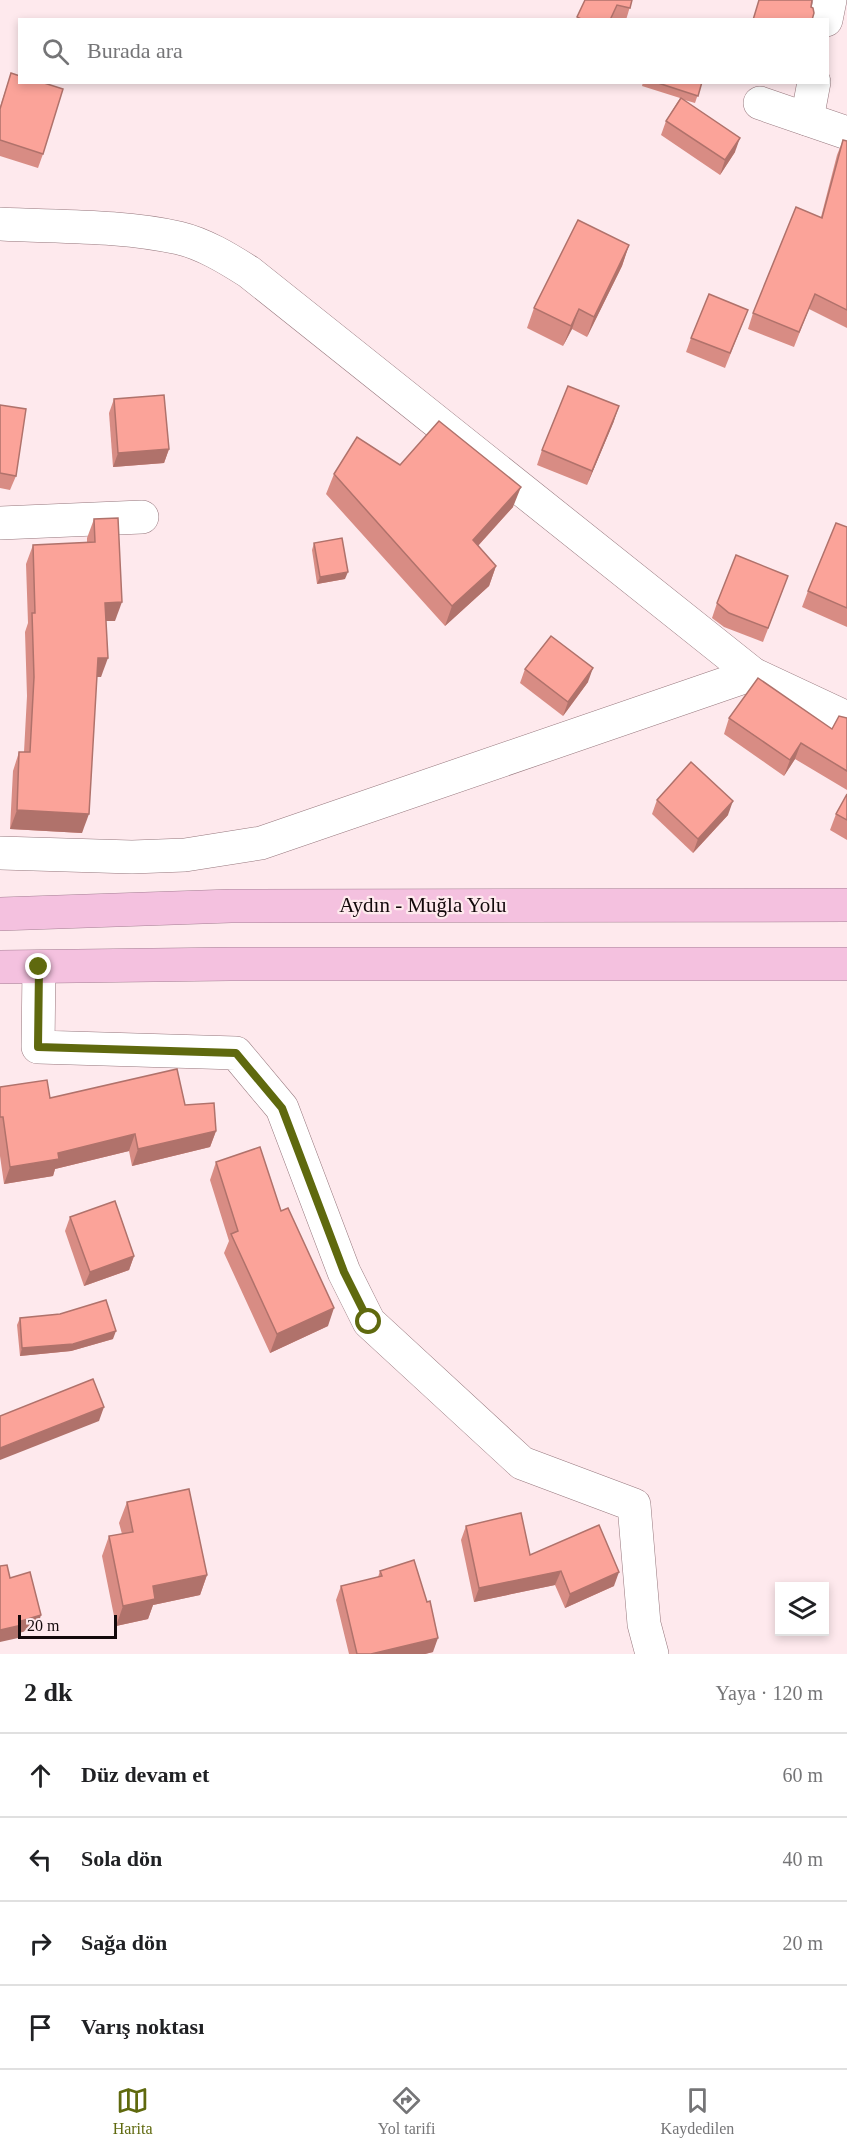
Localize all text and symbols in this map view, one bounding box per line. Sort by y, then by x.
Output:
search box [18,18,829,84]
icon: search [39,35,72,68]
text: Burada ara [87,38,183,63]
street label: Aydın - Muğla Yolu [339,893,507,917]
route end [25,953,51,979]
route start [355,1308,381,1334]
map controls [775,1582,829,1636]
button: layers [775,1582,829,1636]
scale bar [18,1612,117,1640]
text: 20 m [27,1617,59,1634]
text: 2 dk [24,1678,72,1707]
text: Yaya · 120 m [716,1682,823,1704]
icon: ahead [24,1759,57,1792]
text: Düz devam et [81,1762,209,1787]
text: 60 m [782,1764,823,1786]
icon: left [24,1843,57,1876]
text: Sola dön [81,1846,162,1871]
text: 40 m [782,1848,823,1870]
icon: right [24,1927,57,1960]
text: Sağa dön [81,1930,167,1955]
text: 20 m [782,1932,823,1954]
icon: arrive [24,2011,57,2044]
text: Varış noktası [81,2014,204,2039]
tab: Harita [113,2084,153,2138]
tab: Yol tarifi [378,2084,435,2138]
tab: Kaydedilen [661,2084,734,2138]

